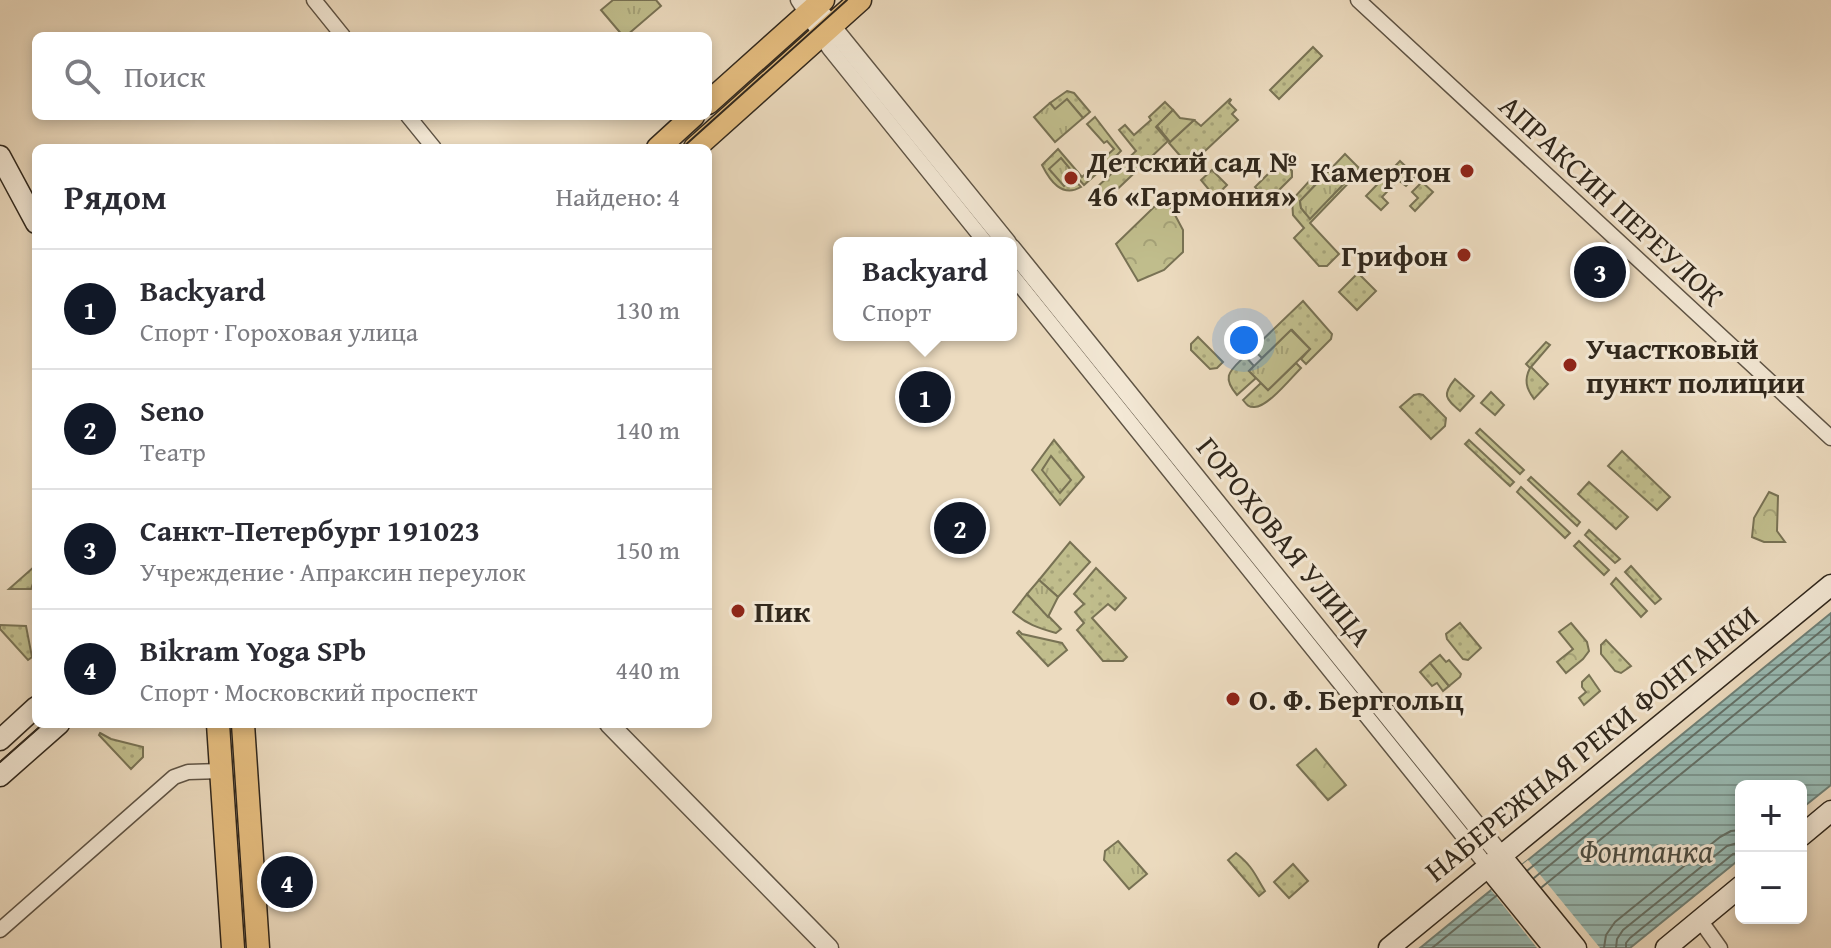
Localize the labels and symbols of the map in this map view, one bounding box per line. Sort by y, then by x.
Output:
street label: АПРАКСИН ПЕРЕУЛОК [1490,84,1735,316]
place label: Детский сад № 46 «Гармония» [1086,139,1298,217]
place label: Камертон [1311,149,1451,193]
marker: Камертон [1458,162,1476,180]
marker: Детский сад № 46 «Гармония» [1062,169,1080,187]
place label: Грифон [1341,233,1448,277]
pin: 3 [1574,242,1626,302]
marker: Грифон [1455,246,1473,264]
your location [1224,320,1264,360]
place label: Участковый пункт полиции [1586,326,1805,404]
marker: Участковый пункт полиции [1561,356,1579,374]
pin: 1 [899,367,951,427]
street label: ГОРОХОВАЯ УЛИЦА [1187,427,1383,655]
pin: 2 [934,498,986,558]
place label: Пик [754,589,811,633]
street label: НАБЕРЕЖНАЯ РЕКИ ФОНТАНКИ [1415,594,1767,892]
marker: Пик [729,602,747,620]
place label: О. Ф. Берггольц [1249,677,1464,721]
marker: О. Ф. Берггольц [1224,690,1242,708]
water label: Фонтанка [1579,827,1713,874]
pin: 4 [261,852,313,912]

